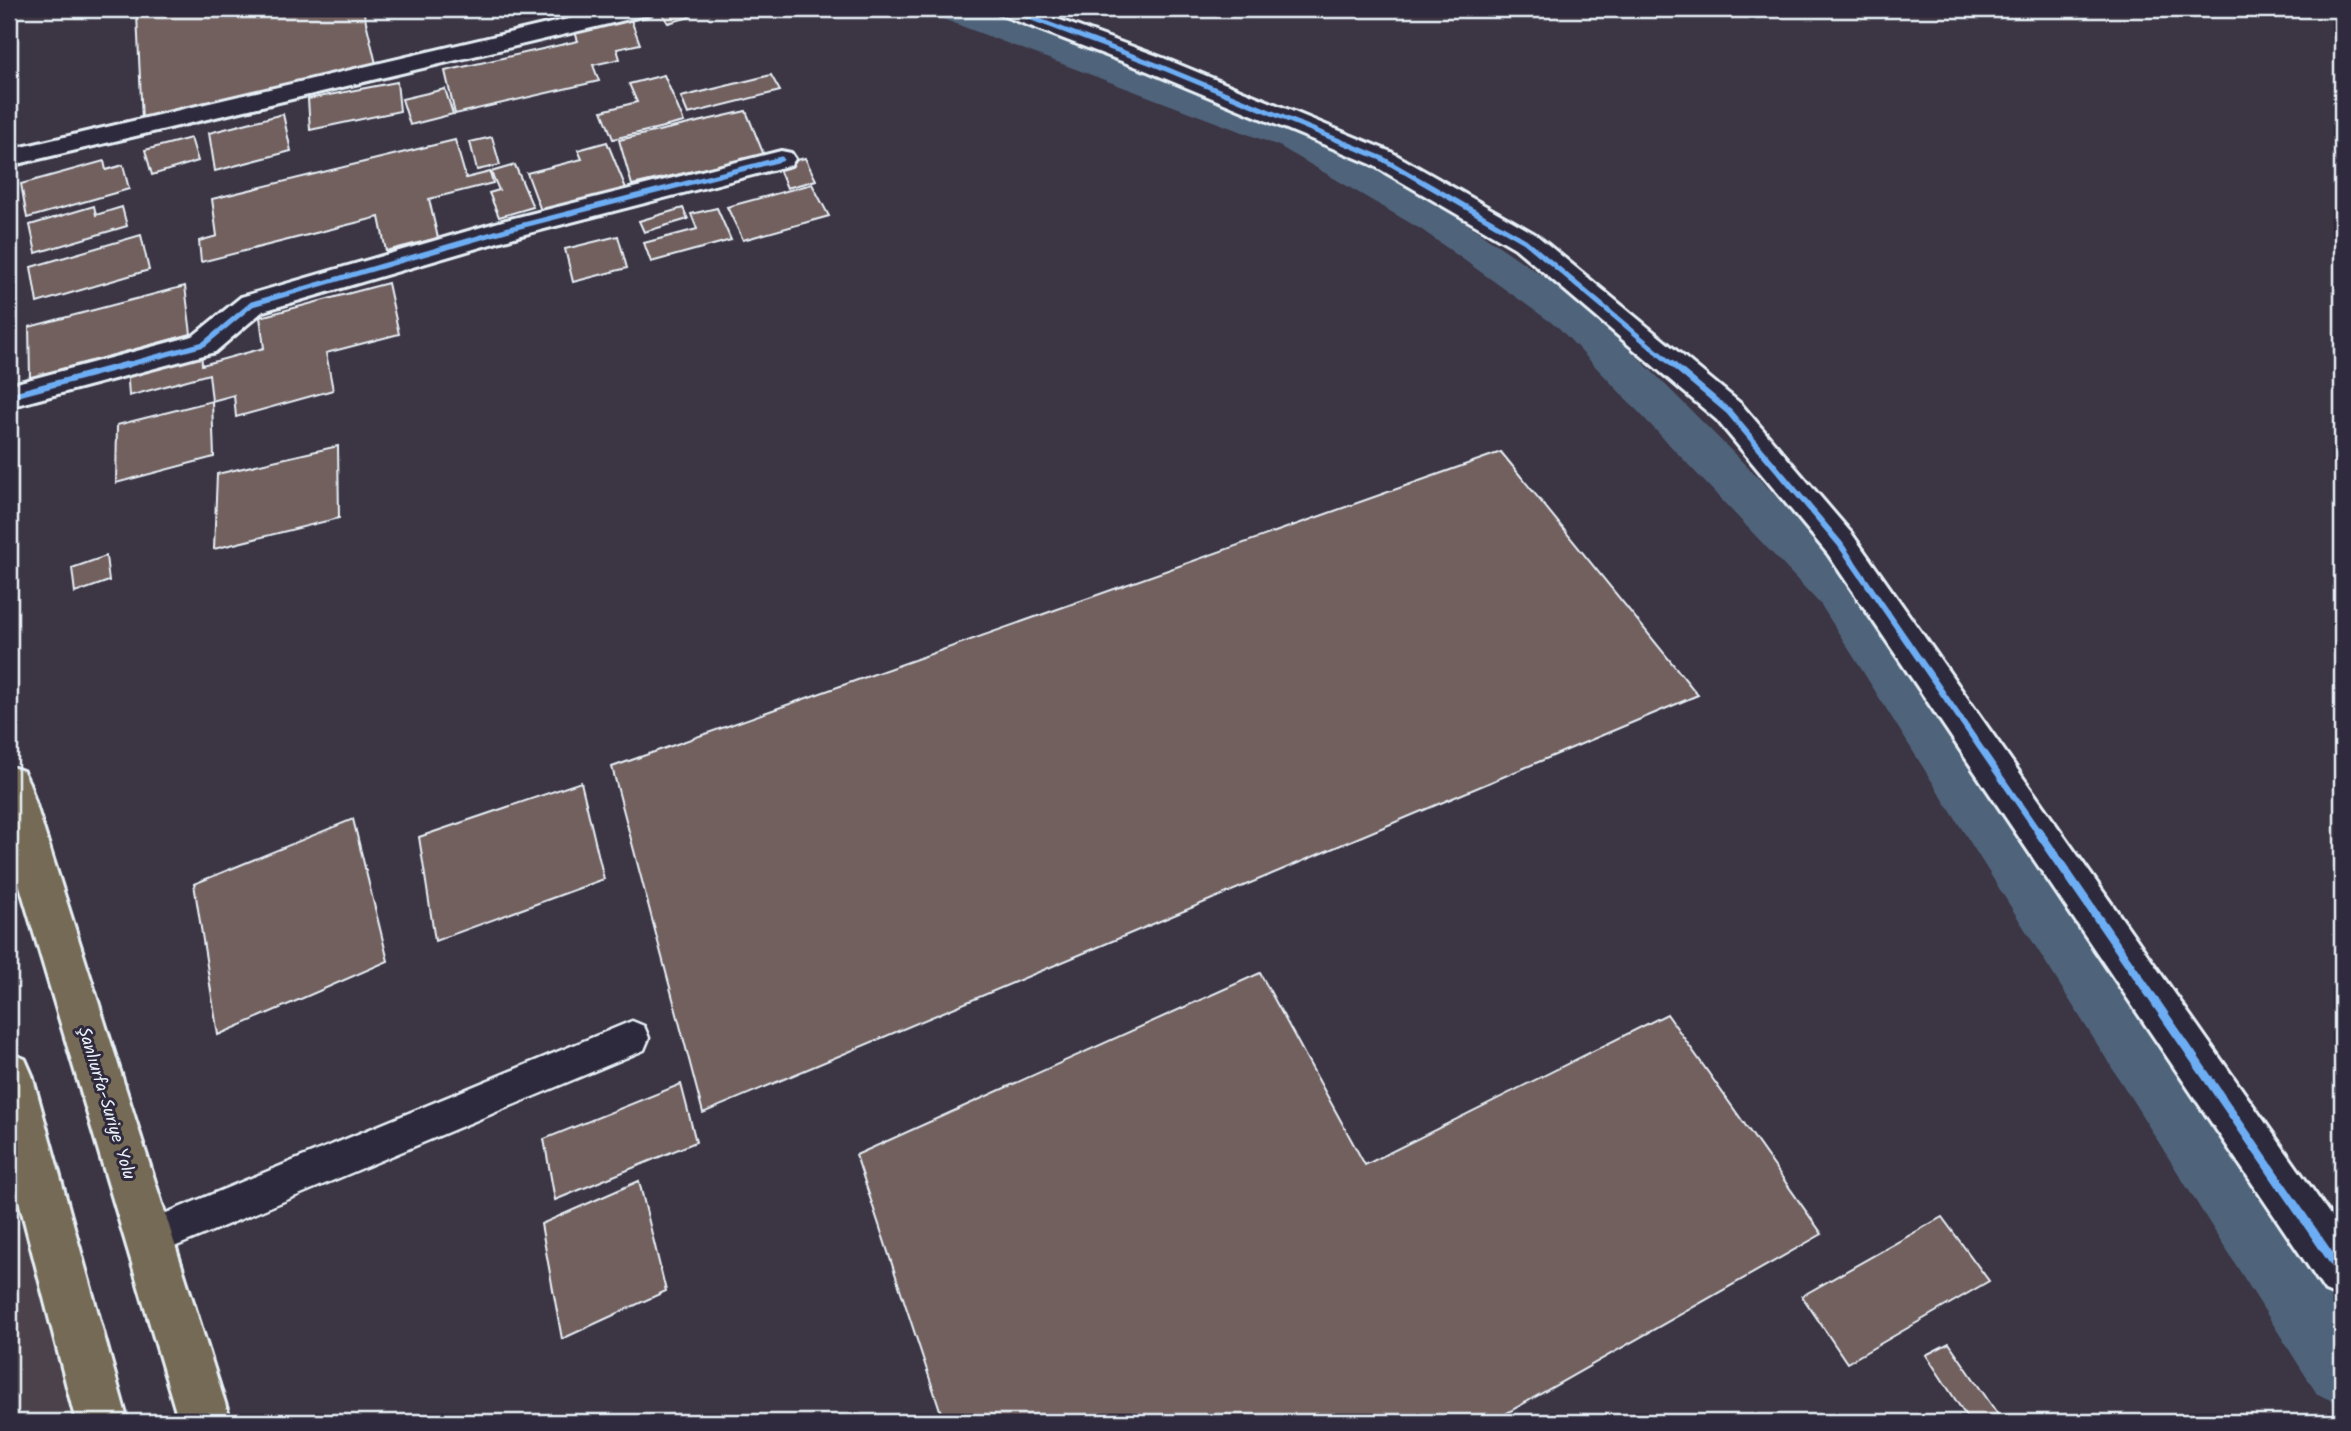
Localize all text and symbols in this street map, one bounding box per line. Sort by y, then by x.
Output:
street label: Şanlıurfa-Suriye Yolu [68,1023,143,1184]

